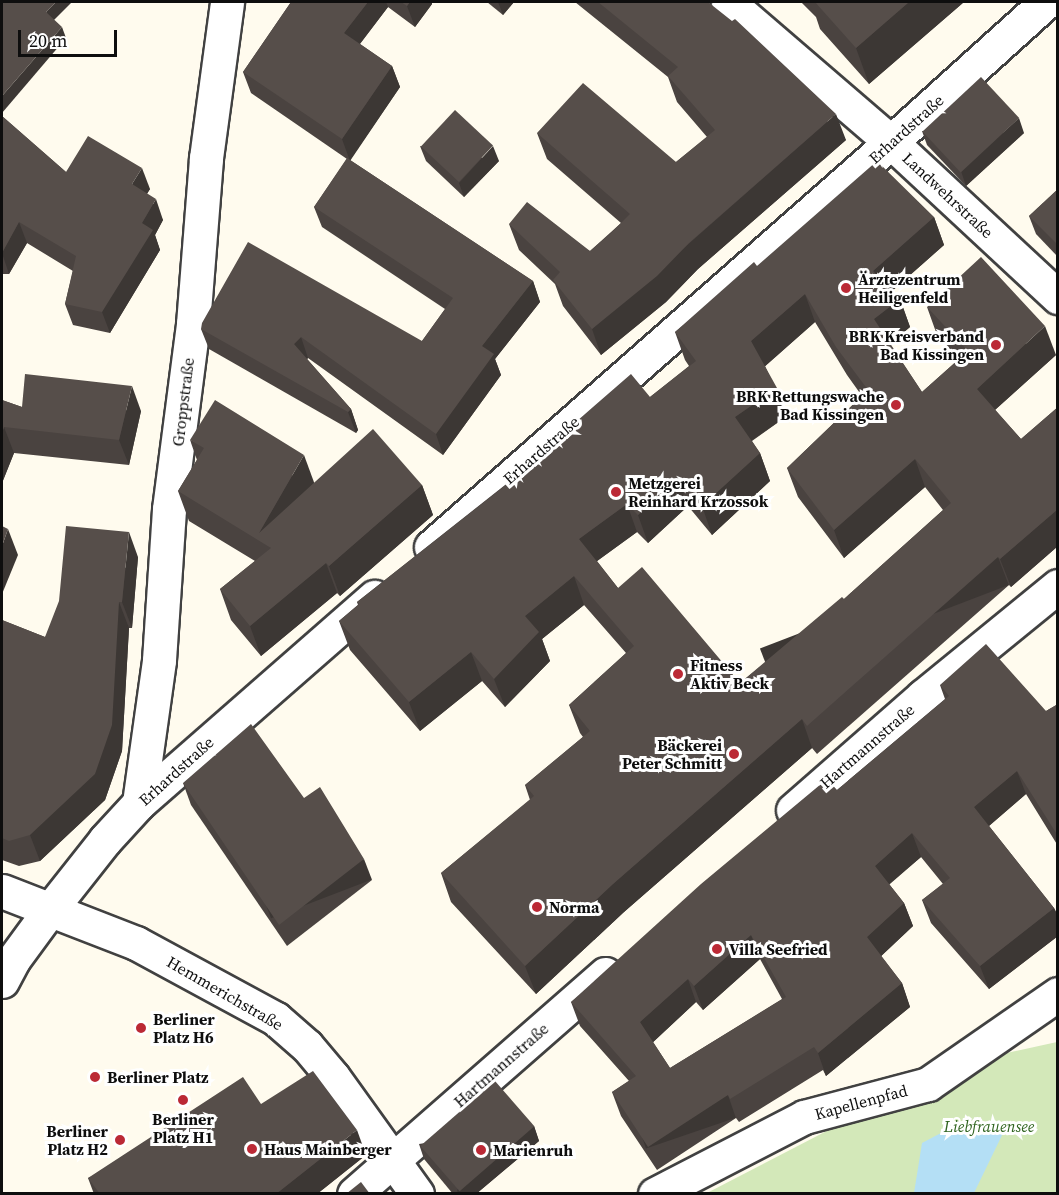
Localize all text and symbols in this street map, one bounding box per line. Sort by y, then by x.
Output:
scale bar [21,18,120,56]
text: 20 m [29,28,67,53]
street label: Erhardstraße [865,90,947,168]
street label: Landwehrstraße [899,148,997,242]
place label: Ärztezentrum Heiligenfeld [858,269,961,307]
marker: Ärztezentrum Heiligenfeld [839,281,853,295]
place label: BRK Kreisverband Bad Kissingen [849,326,984,364]
marker: BRK Kreisverband Bad Kissingen [989,338,1003,352]
street label: Groppstraße [168,357,198,447]
place label: BRK Rettungswache Bad Kissingen [736,386,884,424]
marker: BRK Rettungswache Bad Kissingen [889,398,903,412]
street label: Erhardstraße [499,412,583,488]
place label: Metzgerei Reinhard Krzossok [628,473,768,511]
marker: Metzgerei Reinhard Krzossok [609,485,623,499]
place label: Fitness Aktiv Beck [690,655,769,693]
marker: Fitness Aktiv Beck [671,667,685,681]
street label: Hartmannstraße [816,700,918,792]
street label: Erhardstraße [135,732,217,810]
place label: Bäckerei Peter Schmitt [622,735,722,773]
marker: Bäckerei Peter Schmitt [727,747,741,761]
place label: Norma [549,897,599,917]
marker: Norma [530,900,544,914]
place label: Villa Seefried [729,939,828,959]
marker: Villa Seefried [710,942,724,956]
street label: Hemmerichstraße [164,952,286,1034]
place label: Berliner Platz H6 [153,1009,215,1047]
street label: Hartmannstraße [450,1019,552,1111]
marker: Berliner Platz H6 [134,1021,148,1035]
place label: Berliner Platz [107,1067,209,1087]
marker: Berliner Platz [88,1070,102,1084]
street label: Kapellenpfad [813,1080,909,1124]
marker: Berliner Platz H1 [176,1093,190,1107]
place label: Berliner Platz H1 [152,1109,214,1147]
park label: Liebfrauensee [944,1116,1034,1136]
place label: Berliner Platz H2 [46,1121,108,1159]
marker: Berliner Platz H2 [113,1133,127,1147]
place label: Haus Mainberger [264,1139,392,1159]
place label: Marienruh [493,1140,573,1160]
marker: Haus Mainberger [245,1142,259,1156]
marker: Marienruh [474,1143,488,1157]

